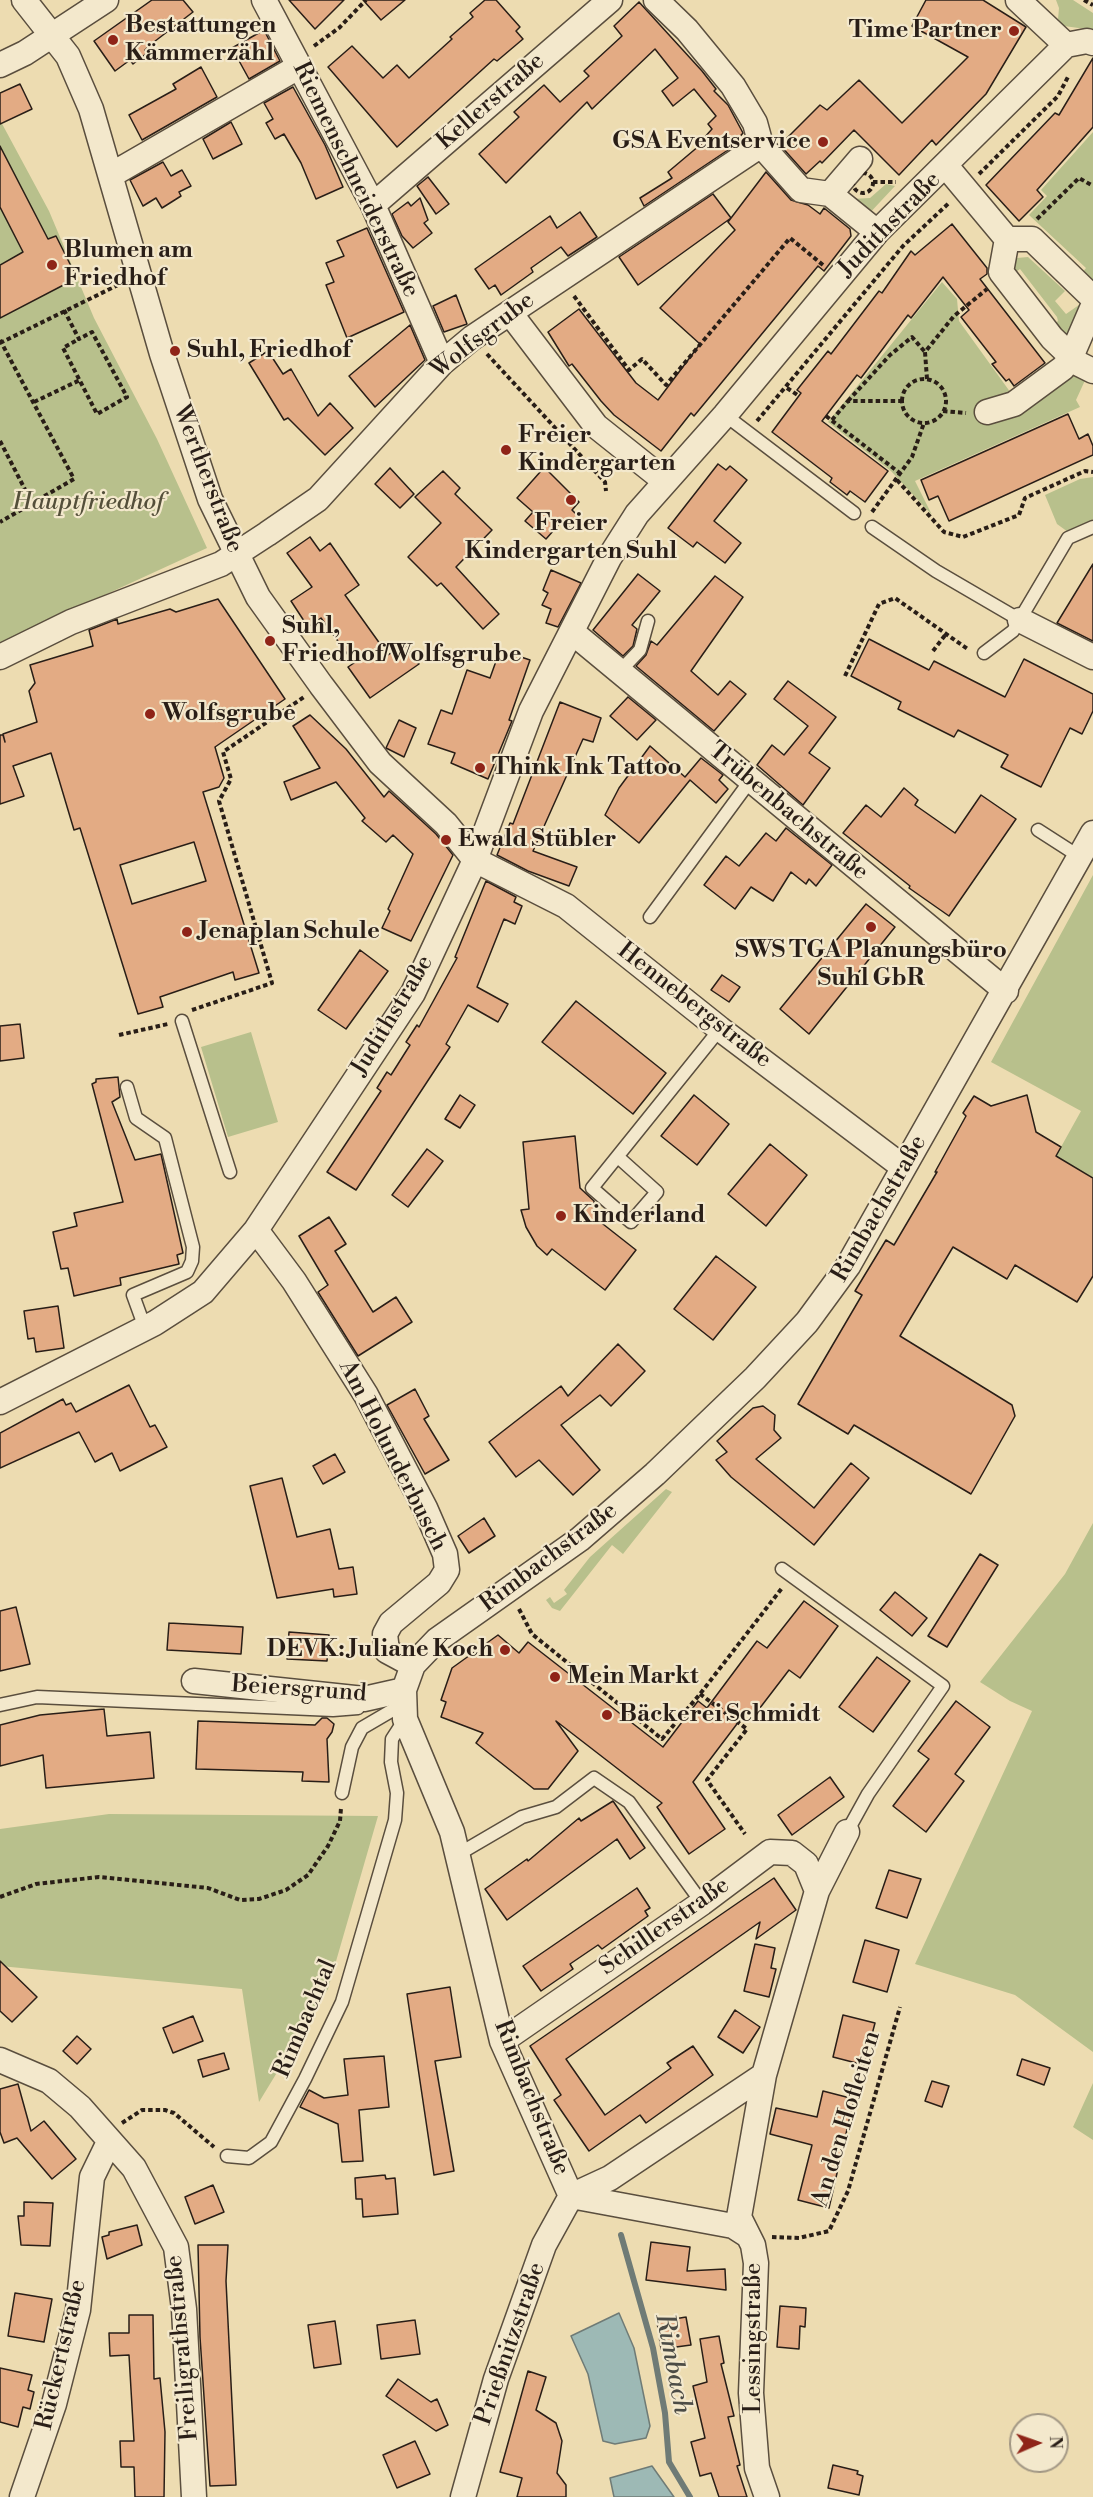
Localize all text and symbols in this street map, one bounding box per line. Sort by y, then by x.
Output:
place label: Bestattungen Kämmerzähl [125,12,276,68]
place label: Time Partner [849,17,1002,45]
marker: Time Partner [1007,24,1021,38]
marker: Bestattungen Kämmerzähl [106,33,120,47]
street label: Kellerstraße [431,47,551,157]
street label: Riemenschneiderstraße [285,58,425,302]
place label: GSA Eventservice [612,128,811,156]
marker: GSA Eventservice [816,135,830,149]
street label: Judithstraße [833,166,947,284]
place label: Blumen am Friedhof [64,237,193,293]
marker: Blumen am Friedhof [45,258,59,272]
street label: Wolfsgrube [425,287,541,385]
place label: Suhl, Friedhof [187,337,351,365]
marker: Suhl, Friedhof [168,344,182,358]
street label: Wertherstraße [166,401,248,557]
place label: Freier Kindergarten [518,422,676,478]
marker: Freier Kindergarten [499,443,513,457]
park label: Hauptfriedhof [12,489,164,517]
marker: Freier Kindergarten Suhl [564,493,578,507]
place label: Freier Kindergarten Suhl [465,510,677,566]
place label: Suhl, Friedhof/Wolfsgrube [282,613,522,669]
marker: Suhl, Friedhof/Wolfsgrube [263,634,277,648]
place label: Wolfsgrube [162,700,296,728]
marker: Wolfsgrube [143,707,157,721]
street label: Trübenbachstraße [702,737,874,887]
place label: Think Ink Tattoo [492,754,682,782]
marker: Think Ink Tattoo [473,761,487,775]
place label: Ewald Stübler [458,826,616,854]
marker: Ewald Stübler [439,833,453,847]
place label: Jenaplan Schule [199,918,380,946]
marker: SWS TGA Planungsbüro Suhl GbR [864,920,878,934]
marker: Jenaplan Schule [180,925,194,939]
street label: Hennebergstraße [611,937,777,1075]
place label: SWS TGA Planungsbüro Suhl GbR [735,937,1007,993]
street label: Judithstraße [346,951,440,1081]
street label: Rimbachstraße [826,1130,934,1288]
place label: Kinderland [573,1202,705,1230]
marker: Kinderland [554,1209,568,1223]
street label: Am Holunderbusch [331,1356,453,1556]
street label: Rimbachstraße [475,1497,623,1619]
place label: DEVK: Juliane Koch [267,1636,493,1664]
marker: DEVK: Juliane Koch [498,1643,512,1657]
place label: Mein Markt [567,1663,699,1691]
marker: Mein Markt [548,1670,562,1684]
street label: Beiersgrund [230,1671,368,1709]
place label: Bäckerei Schmidt [619,1701,820,1729]
marker: Bäckerei Schmidt [600,1708,614,1722]
street label: Schillerstraße [595,1872,735,1982]
street label: Rimbachtal [268,1956,344,2082]
street label: Rimbachstraße [487,2016,575,2180]
street label: An den Hofleiten [807,2028,887,2210]
street label: Freiligrathstraße [161,2254,205,2442]
street label: Prießnitzstraße [470,2259,552,2429]
street label: Lessingstraße [740,2263,768,2413]
street label: Rückertstraße [31,2277,93,2433]
water label: Rimbach [647,2311,697,2417]
north arrow [1009,2413,1069,2473]
text: N [1045,2436,1065,2449]

